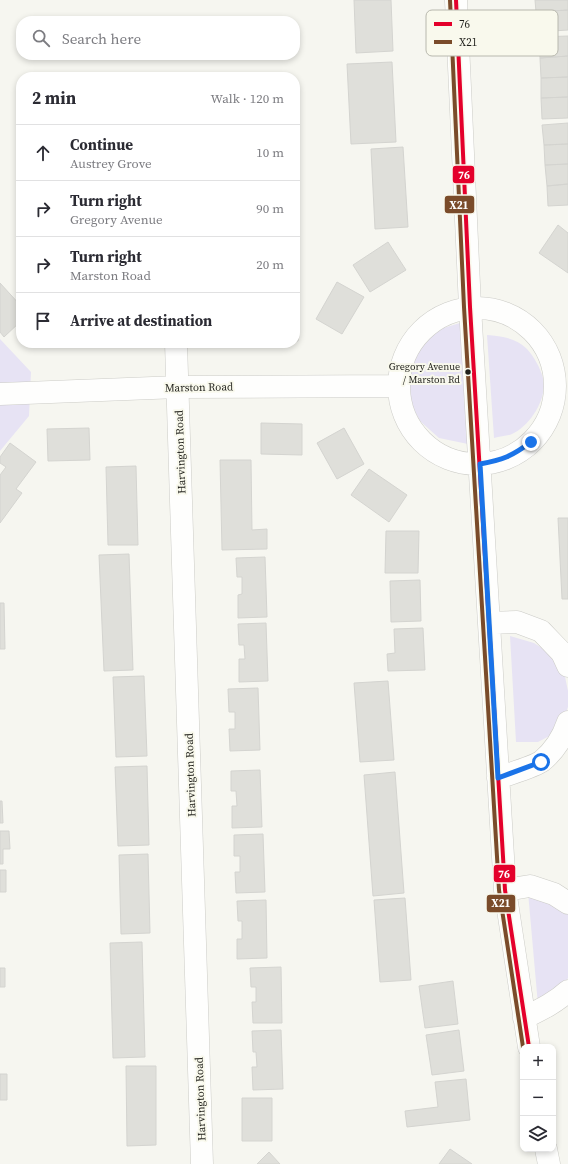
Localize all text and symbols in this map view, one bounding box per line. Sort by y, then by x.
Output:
legend [426,10,558,56]
search box [16,16,300,60]
text: 76 [459,17,470,32]
icon: search [30,27,52,49]
text: Search here [62,28,141,49]
text: X21 [459,35,477,50]
text: 2 min [32,86,76,110]
text: Walk · 120 m [211,90,284,107]
text: Continue [70,134,133,155]
icon: ahead [32,142,54,164]
text: 10 m [256,144,284,161]
text: Austrey Grove [70,155,152,172]
line badge: 76 [452,165,475,184]
text: 76 [458,168,470,183]
text: Turn right [70,190,142,211]
line badge: X21 [444,195,475,214]
icon: right [32,198,54,220]
text: X21 [449,198,469,213]
text: 90 m [256,200,284,217]
text: Gregory Avenue [70,211,163,228]
text: Turn right [70,246,142,267]
icon: right [32,254,54,276]
text: 20 m [256,256,284,273]
text: Marston Road [70,267,151,284]
icon: arrive [32,310,54,332]
text: Arrive at destination [70,310,212,331]
place label: Gregory Avenue / Marston Rd [389,360,460,386]
marker: Gregory Avenue / Marston Rd [463,367,473,377]
street label: Marston Road [165,379,234,396]
street label: Harvington Road [172,409,189,494]
route end [522,433,540,451]
street label: Harvington Road [182,732,199,817]
route start [532,753,550,771]
line badge: 76 [493,864,516,883]
text: 76 [498,867,510,882]
line badge: X21 [486,894,516,913]
text: X21 [491,896,511,911]
map controls [520,1044,556,1152]
button: + [520,1044,556,1080]
street label: Harvington Road [192,1056,209,1141]
button: − [520,1080,556,1116]
button: layers [520,1116,556,1152]

